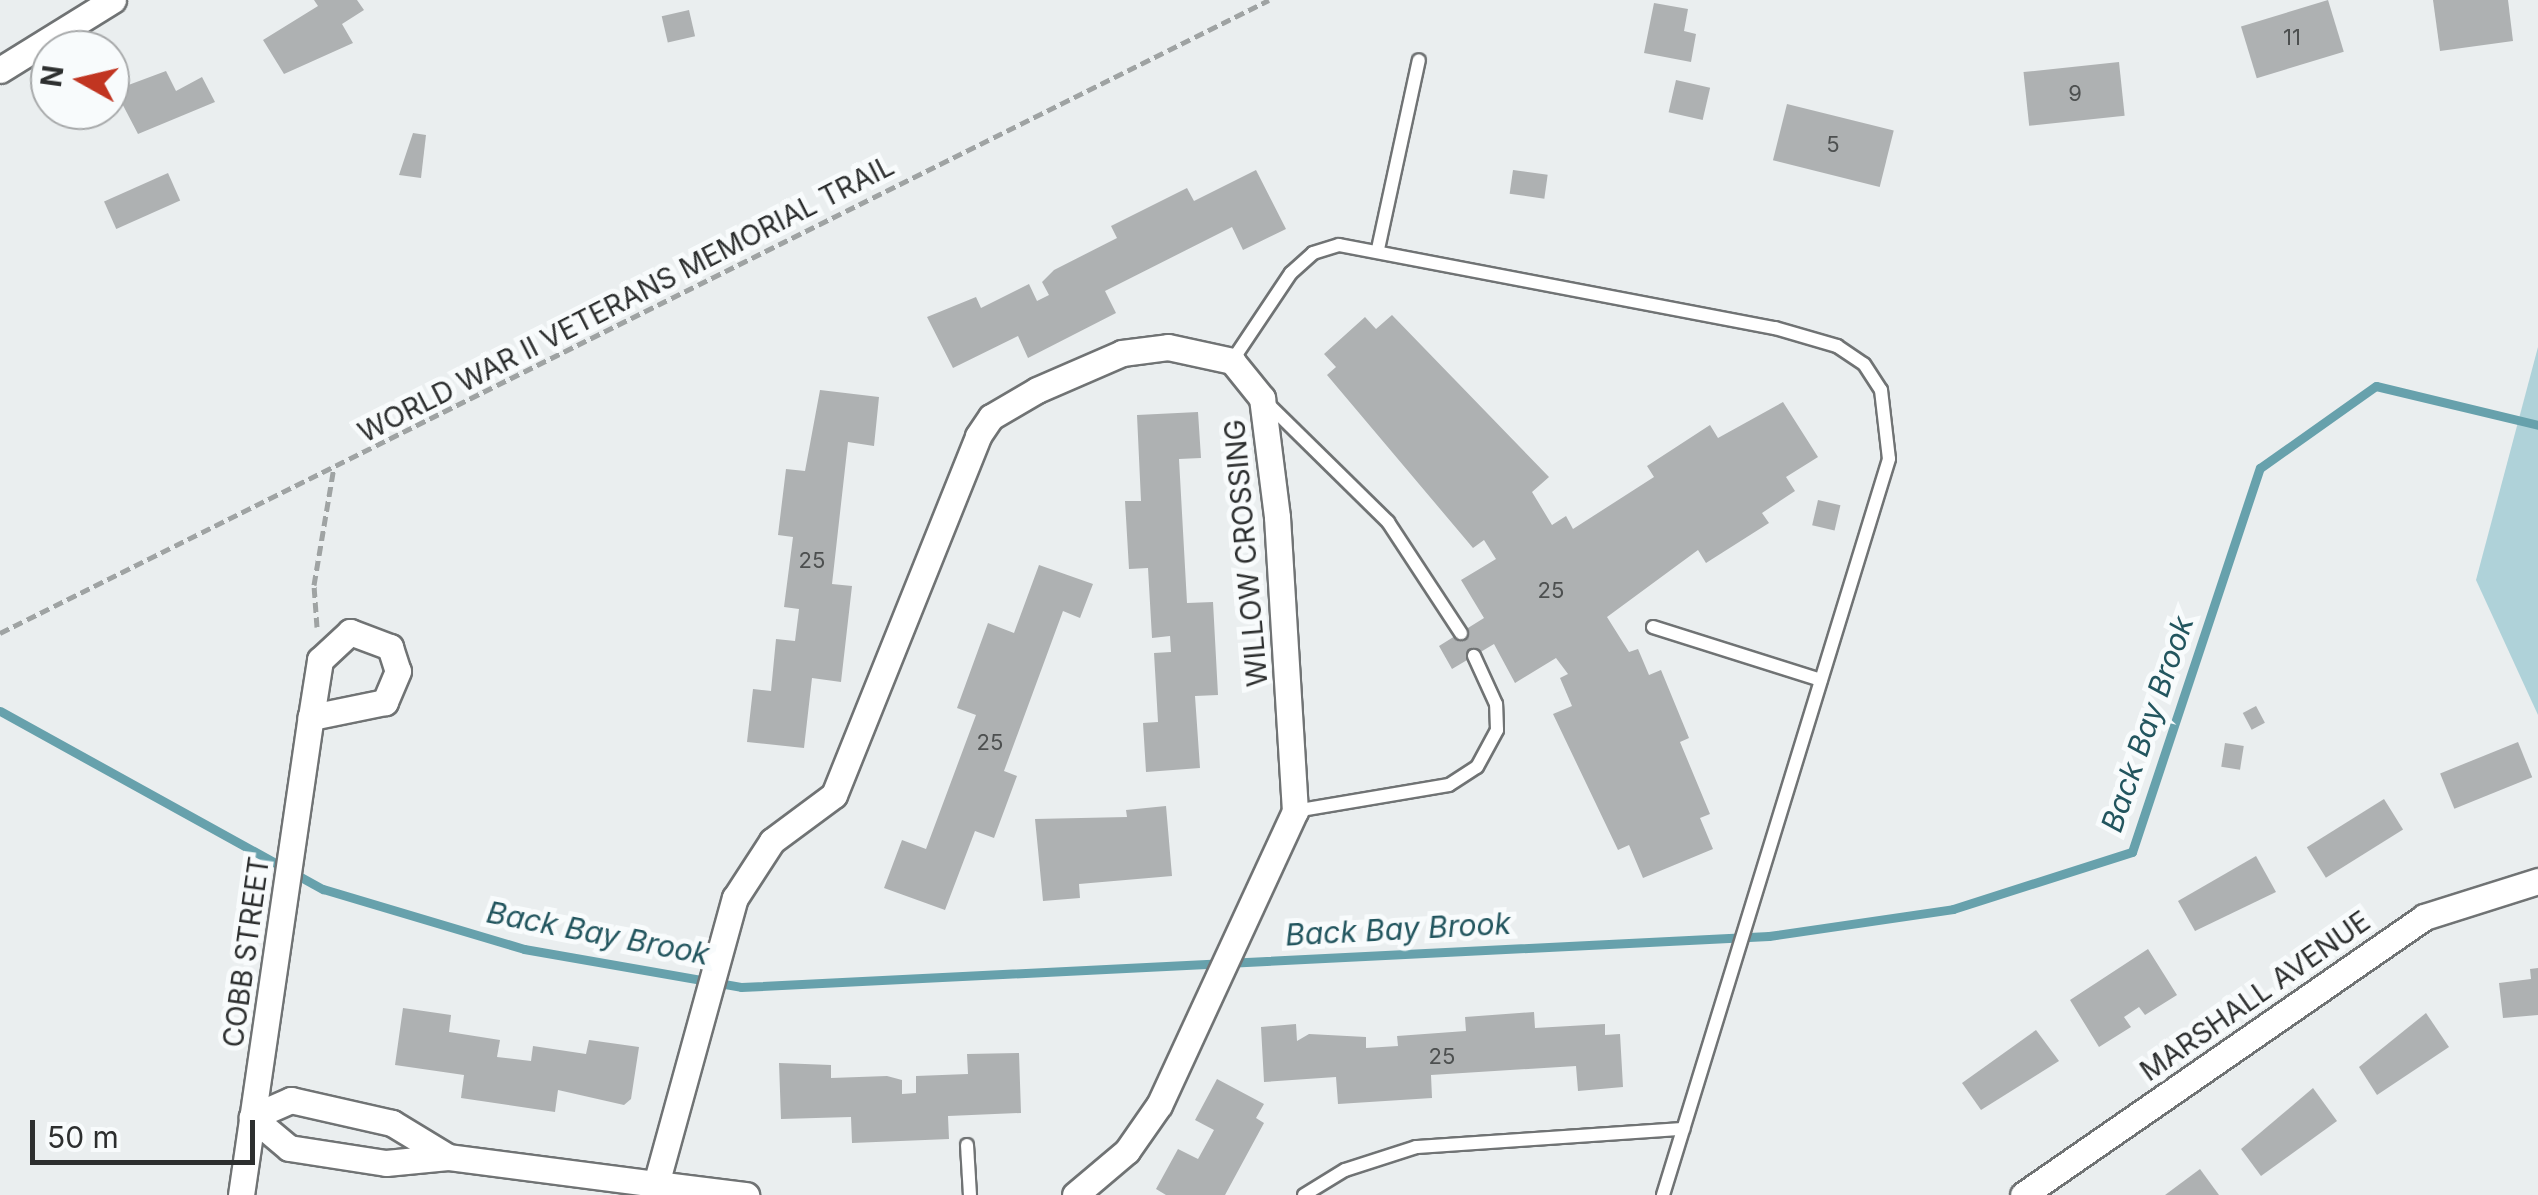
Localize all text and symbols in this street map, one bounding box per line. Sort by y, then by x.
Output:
house number: 11 [2283,25,2301,51]
north arrow [30,30,130,130]
text: N [34,63,71,89]
house number: 9 [2068,81,2082,107]
house number: 5 [1826,132,1840,158]
street label: WORLD WAR II VETERANS MEMORIAL TRAIL [353,149,899,449]
street label: WILLOW CROSSING [1218,418,1274,688]
house number: 25 [799,548,825,574]
house number: 25 [1538,578,1564,604]
water label: Back Bay Brook [2093,611,2201,837]
house number: 25 [977,730,1003,756]
street label: COBB STREET [216,855,276,1049]
water label: Back Bay Brook [484,894,712,972]
street label: MARSHALL AVENUE [2134,904,2376,1088]
water label: Back Bay Brook [1284,905,1512,953]
house number: 25 [1429,1044,1455,1070]
scale bar [35,1100,260,1162]
text: 50 m [47,1119,119,1155]

